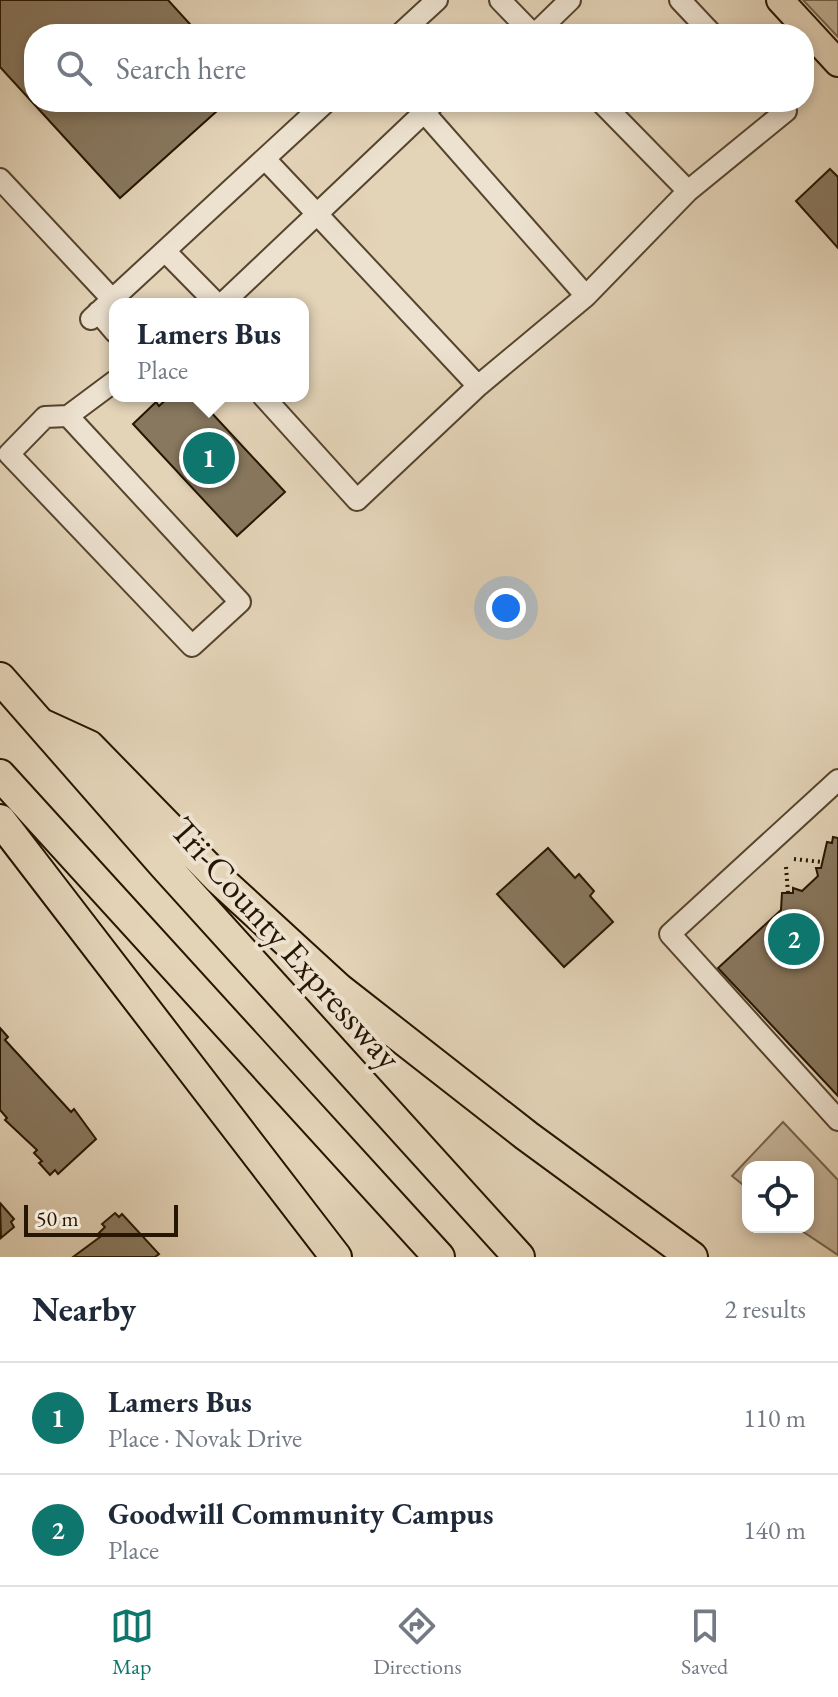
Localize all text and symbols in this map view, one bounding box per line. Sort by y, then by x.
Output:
search box [24,24,814,112]
icon: search [52,46,96,90]
text: Search here [116,49,246,88]
popup [109,298,309,402]
text: Lamers Bus [137,314,281,353]
text: Place [137,353,188,387]
pin: 1 [183,428,235,488]
your location [486,588,526,628]
street label: Tri-County Expressway [160,807,412,1079]
pin: 2 [768,909,820,969]
map controls [742,1161,814,1233]
button: locate [742,1161,814,1233]
scale bar [24,1201,178,1237]
text: 50 m [36,1204,79,1233]
text: Nearby [32,1287,136,1331]
text: 2 results [725,1292,806,1326]
text: Lamers Bus [108,1382,252,1421]
text: 1 [51,1401,65,1435]
text: 110 m [743,1401,806,1435]
text: Place · Novak Drive [108,1421,302,1455]
text: Goodwill Community Campus [108,1494,494,1533]
text: 2 [51,1513,65,1547]
text: 140 m [743,1513,806,1547]
text: Place [108,1533,159,1567]
tab: Map [110,1604,154,1681]
tab: Directions [373,1604,462,1681]
tab: Saved [681,1604,728,1681]

